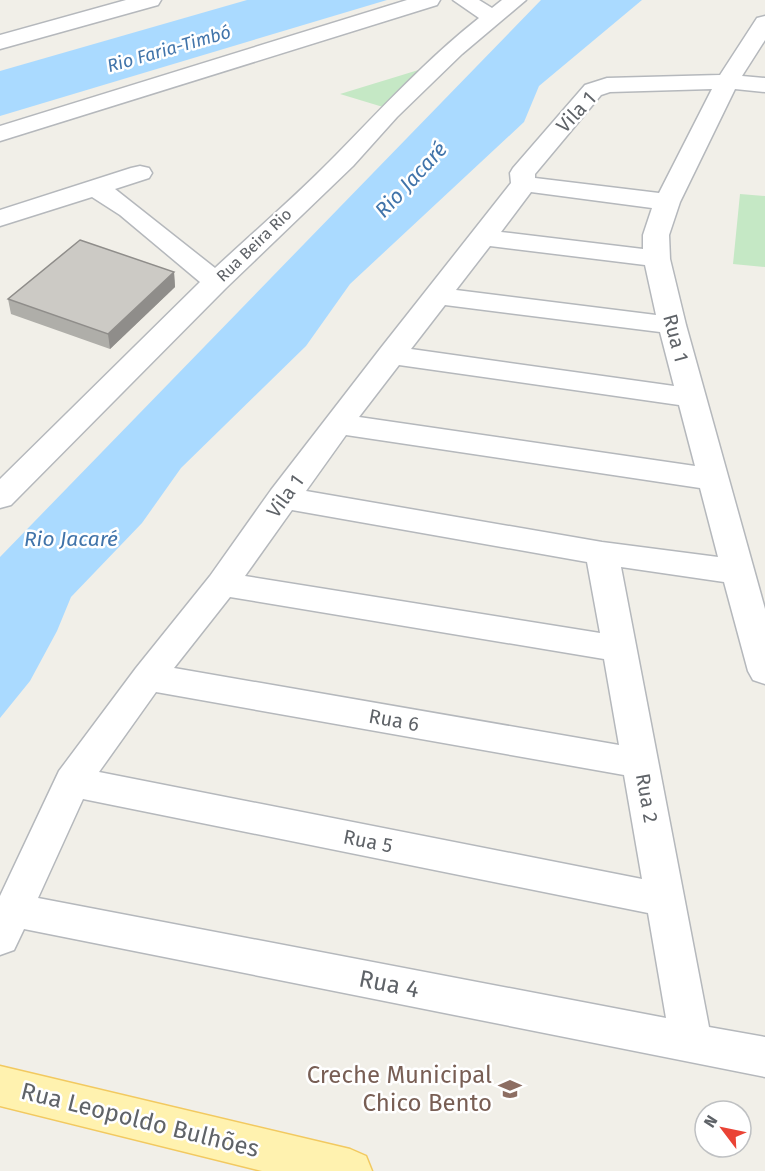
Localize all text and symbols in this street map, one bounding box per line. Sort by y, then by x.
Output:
water label: Rio Faria-Timbó [105,21,233,77]
street label: Vila 1 [551,86,601,138]
water label: Rio Jacaré [369,137,453,223]
street label: Rua Beira Rio [213,204,295,286]
street label: Rua 1 [658,311,694,365]
street label: Vila 1 [261,470,309,522]
water label: Rio Jacaré [24,526,118,552]
street label: Rua 6 [367,704,421,736]
street label: Rua 2 [631,771,663,825]
street label: Rua 5 [341,824,395,858]
street label: Rua 4 [357,964,422,1004]
place label: Creche Municipal Chico Bento [307,1061,492,1117]
school or university icon: Creche Municipal Chico Bento [497,1076,523,1102]
street label: Rua Leopoldo Bulhões [18,1077,262,1163]
north arrow [693,1099,753,1159]
text: N [700,1112,722,1131]

